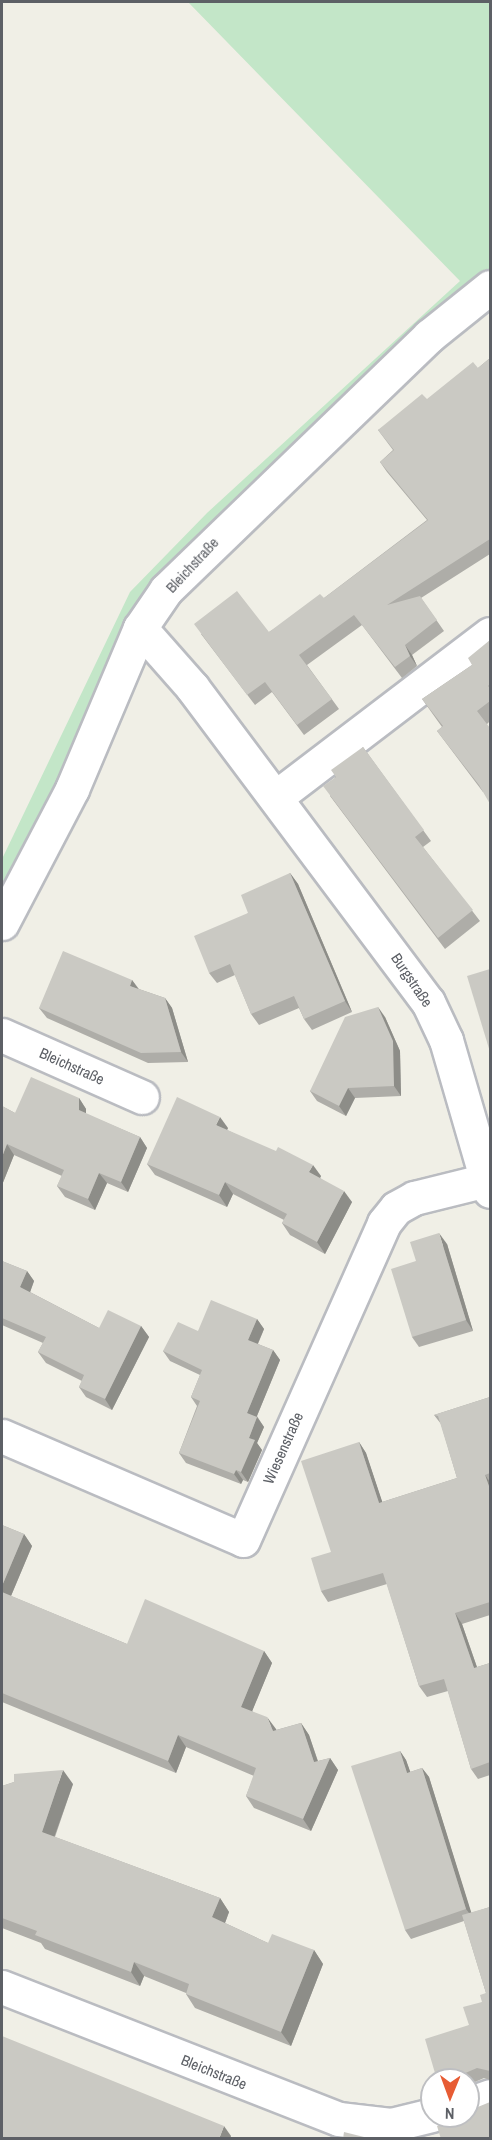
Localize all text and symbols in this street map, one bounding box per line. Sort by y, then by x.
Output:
street label: Bleichstraße [162,534,222,596]
street label: Burgstraße [388,950,436,1010]
street label: Bleichstraße [37,1044,107,1088]
street label: Wiesenstraße [259,1409,307,1487]
street label: Bleichstraße [179,2051,249,2093]
north arrow [420,2068,480,2128]
text: N [445,2103,455,2125]

